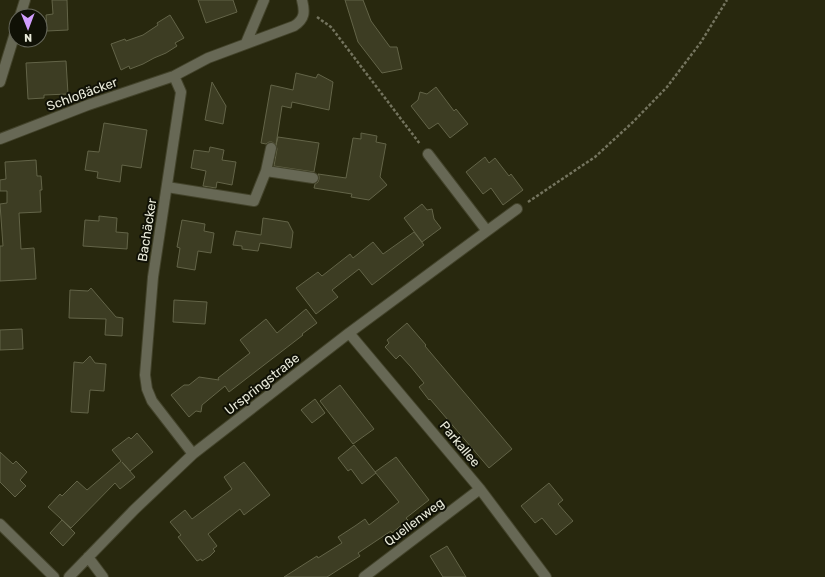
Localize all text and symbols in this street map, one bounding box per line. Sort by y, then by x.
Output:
north arrow [8,8,48,48]
text: N [24,31,32,44]
street label: Schloßäcker [44,74,120,114]
street label: Bachäcker [135,197,159,263]
street label: Urspringstraße [222,350,303,419]
street label: Parkallee [437,418,483,470]
street label: Quellenweg [381,495,447,550]

